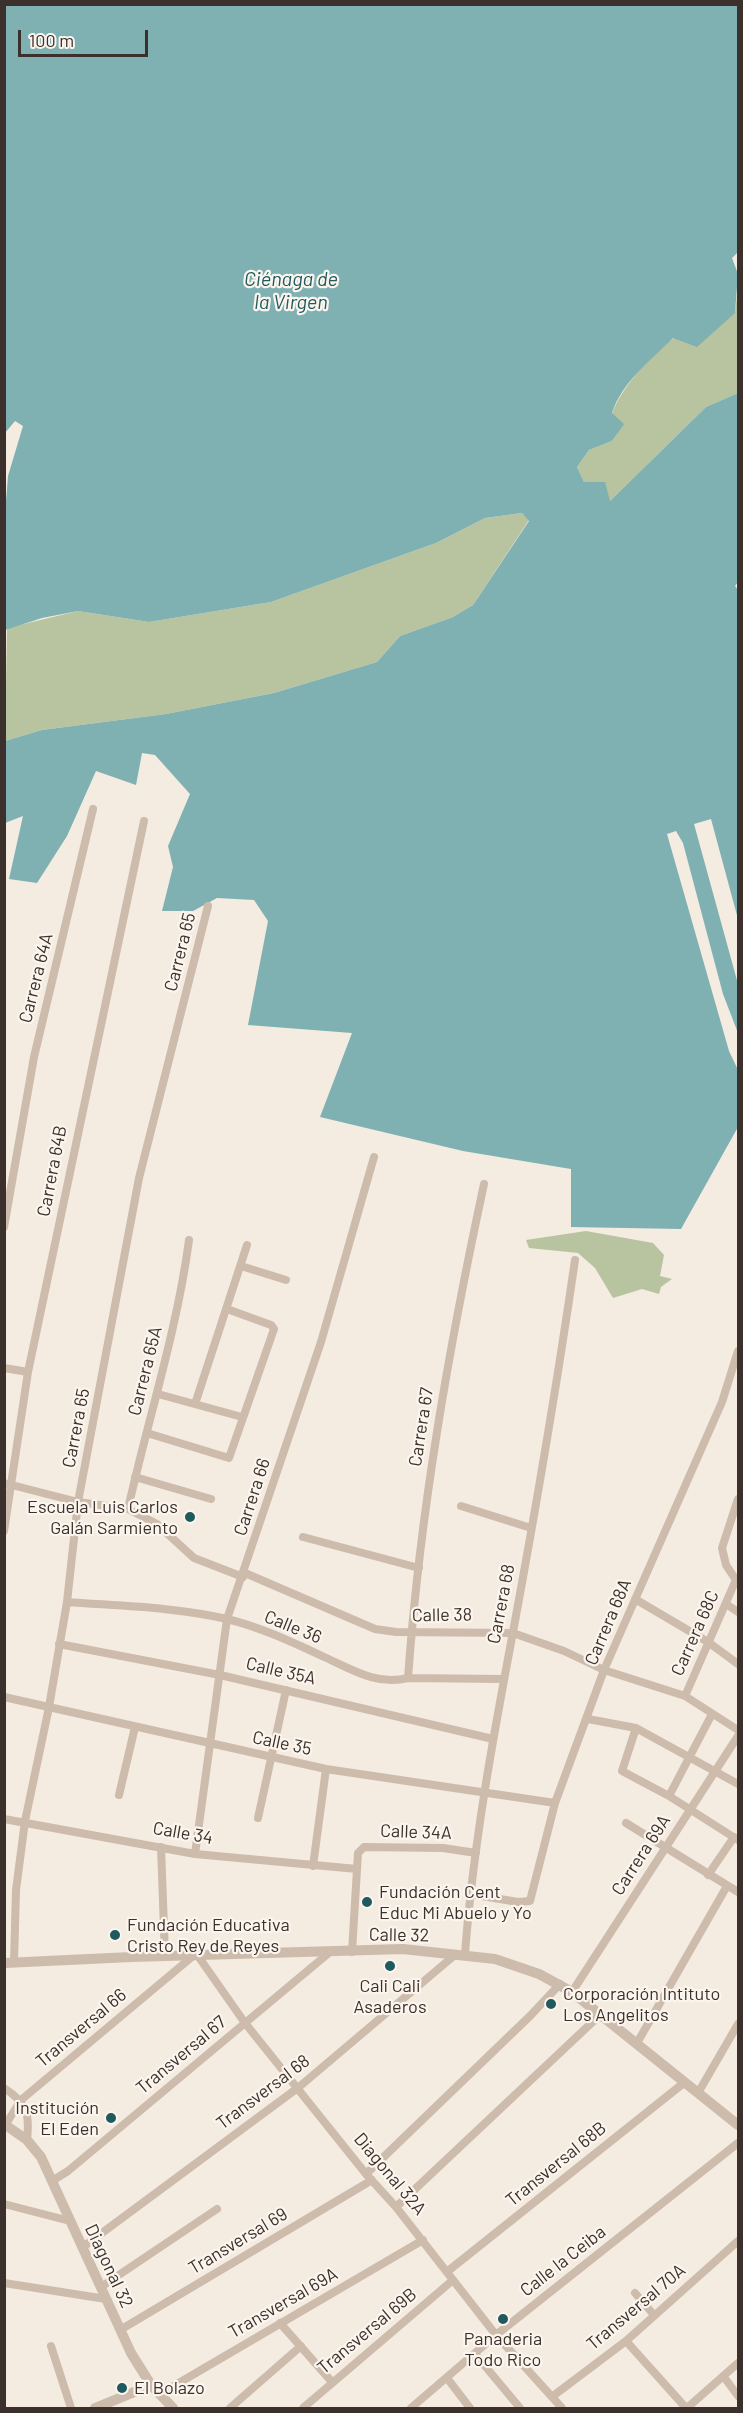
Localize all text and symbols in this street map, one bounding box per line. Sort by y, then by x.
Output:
scale bar [21,18,152,56]
text: 100 m [29,29,74,51]
water label: Ciénaga de la Virgen [244,267,338,314]
street label: Carrera 65 [160,910,200,994]
street label: Carrera 64A [14,931,58,1025]
street label: Carrera 64B [33,1124,71,1218]
street label: Carrera 65A [123,1324,167,1418]
street label: Carrera 65 [58,1386,94,1470]
street label: Carrera 67 [404,1386,438,1468]
street label: Carrera 66 [229,1455,275,1539]
place label: Escuela Luis Carlos Galán Sarmiento [27,1496,178,1538]
marker: Escuela Luis Carlos Galán Sarmiento [183,1510,197,1524]
street label: Carrera 68 [483,1562,519,1646]
street label: Carrera 68A [580,1576,636,1668]
street label: Carrera 68C [667,1587,723,1679]
street label: Calle 38 [412,1604,472,1626]
street label: Calle 36 [261,1606,325,1648]
street label: Calle 35A [244,1653,318,1689]
street label: Calle 35 [250,1726,314,1760]
street label: Carrera 69A [607,1811,675,1899]
street label: Calle 34 [151,1817,215,1849]
street label: Calle 34A [380,1820,452,1844]
place label: Fundación Cent Educ Mi Abuelo y Yo [379,1881,532,1924]
marker: Fundación Cent Educ Mi Abuelo y Yo [360,1895,374,1909]
place label: Fundación Educativa Cristo Rey de Reyes [127,1914,290,1956]
street label: Calle 32 [369,1924,429,1946]
marker: Fundación Educativa Cristo Rey de Reyes [108,1928,122,1942]
marker: Cali Cali Asaderos [383,1959,397,1973]
place label: Cali Cali Asaderos [353,1975,427,2018]
place label: Corporación Intituto Los Angelitos [563,1983,720,2026]
street label: Transversal 66 [31,1984,131,2072]
marker: Corporación Intituto Los Angelitos [544,1997,558,2011]
street label: Transversal 67 [132,2011,230,2099]
street label: Transversal 68 [212,2050,314,2134]
place label: Institución El Eden [15,2097,99,2140]
marker: Institución El Eden [104,2111,118,2125]
street label: Transversal 68B [502,2117,610,2211]
street label: Diagonal 32A [349,2128,431,2220]
street label: Transversal 69 [185,2203,291,2279]
street label: Diagonal 32 [80,2221,138,2311]
street label: Calle la Ceiba [516,2221,610,2301]
street label: Transversal 70A [582,2259,690,2355]
street label: Transversal 69A [225,2263,341,2343]
street label: Transversal 69B [313,2283,421,2379]
marker: Panaderia Todo Rico [496,2312,510,2326]
place label: Panaderia Todo Rico [464,2328,542,2370]
place label: El Bolazo [134,2377,205,2399]
marker: El Bolazo [115,2381,129,2395]

